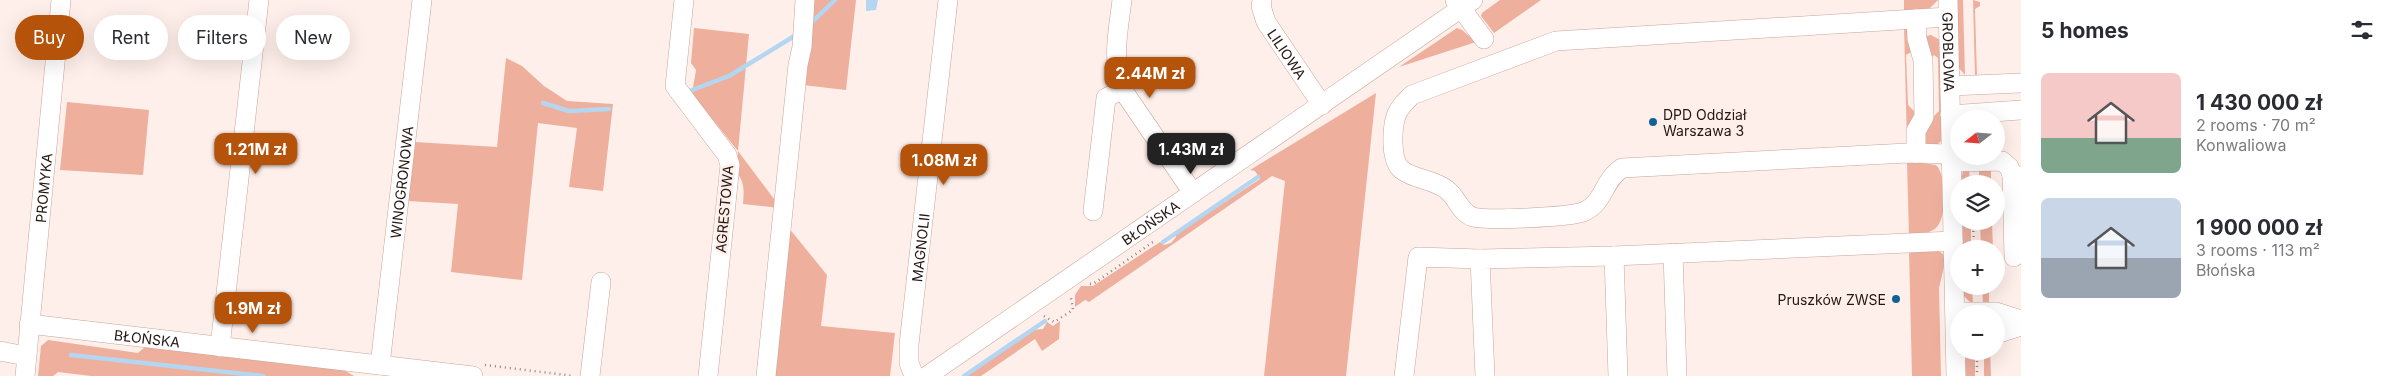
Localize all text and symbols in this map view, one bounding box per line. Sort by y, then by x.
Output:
street label: GROBLOWA [1940,12,1958,93]
chip: Buy [15,15,84,60]
chip: Rent [94,15,168,60]
chip: Filters [178,15,266,60]
chip: New [276,15,350,60]
icon: filters [2348,16,2376,44]
text: 5 homes [2041,18,2129,43]
street label: LILIOWA [1264,25,1310,82]
pin: 2.44M zł [1098,56,1202,99]
text: 2.44M zł [1115,63,1185,83]
text: 1 430 000 zł [2196,90,2322,115]
icon: home [2081,93,2141,153]
place label: DPD Oddział Warszawa 3 [1663,106,1747,139]
north arrow [1950,110,2005,165]
map controls [1950,110,2005,360]
text: 2 rooms · 70 m² [2196,115,2316,135]
marker: DPD Oddział Warszawa 3 [1647,116,1659,128]
street label: WINOGRONOWA [386,125,416,239]
pin: 1.21M zł [204,132,308,175]
pin: 1.43M zł [1139,132,1243,175]
text: Konwaliowa [2196,135,2286,155]
text: 1.21M zł [225,139,287,159]
text: 1.43M zł [1158,139,1224,159]
pin: 1.08M zł [892,144,996,186]
text: 1.08M zł [911,150,977,170]
street label: PROMYKA [31,152,55,223]
street label: AGRESTOWA [712,164,736,254]
button: layers [1950,175,2005,230]
street label: BŁOŃSKA [1118,196,1183,248]
street label: MAGNOLII [908,212,932,283]
text: 1 900 000 zł [2196,215,2322,240]
icon: home [2081,218,2141,278]
button: + [1950,240,2005,295]
text: 3 rooms · 113 m² [2196,240,2320,260]
text: Błońska [2196,260,2256,280]
place label: Pruszków ZWSE [1777,291,1886,308]
pin: 1.9M zł [207,292,299,334]
marker: Pruszków ZWSE [1890,293,1902,305]
text: 1.9M zł [226,298,280,318]
button: − [1950,305,2005,360]
street label: BŁOŃSKA [113,326,182,350]

